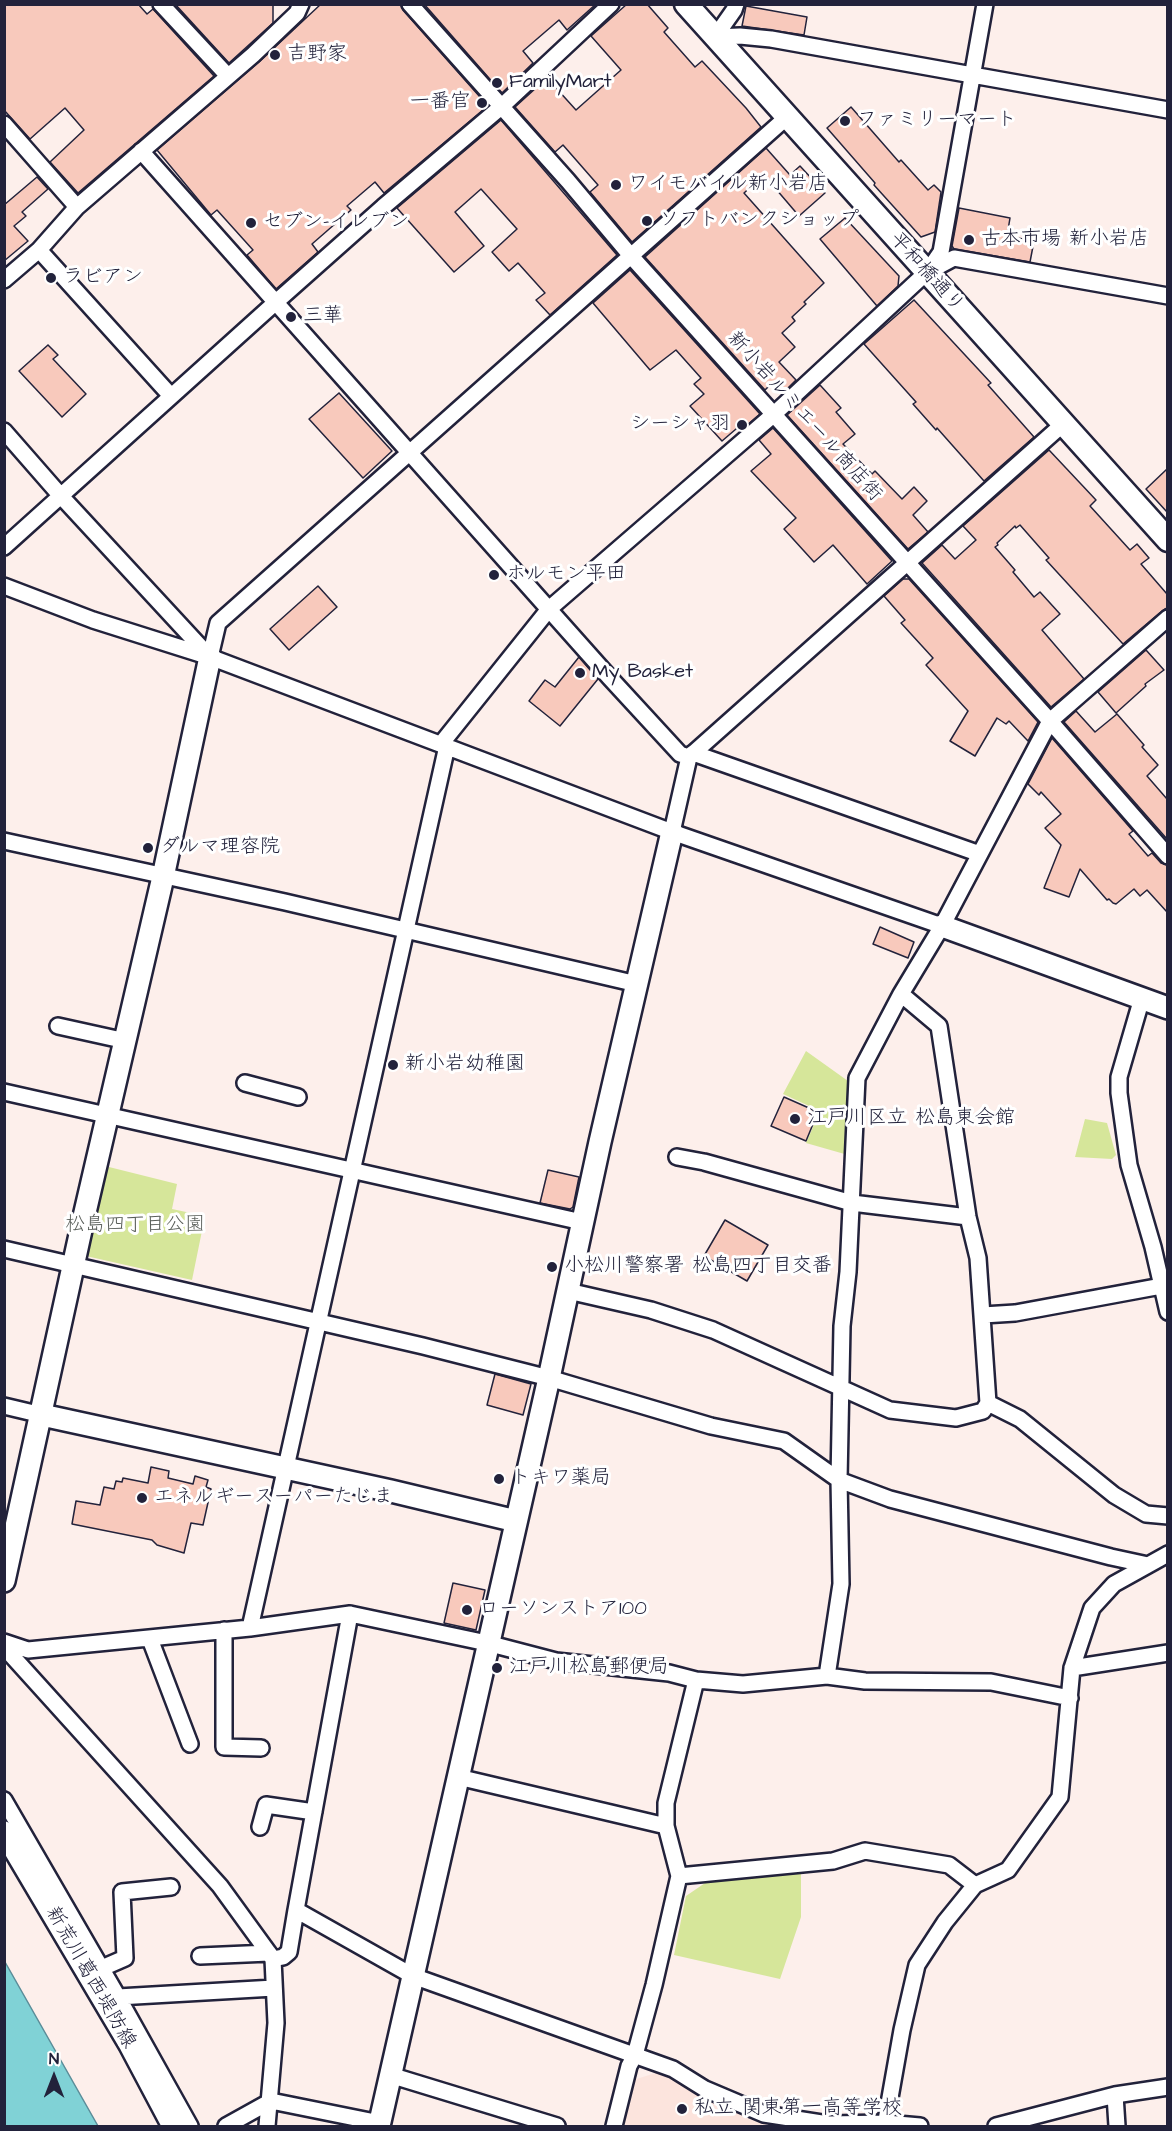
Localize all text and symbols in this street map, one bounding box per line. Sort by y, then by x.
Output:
place label: 吉野家 [287,43,347,67]
marker: 吉野家 [268,48,282,62]
place label: FamilyMart [509,71,612,95]
marker: FamilyMart [490,76,504,90]
place label: 一番官 [410,91,470,115]
marker: 一番官 [475,96,489,110]
place label: ファミリーマート [857,109,1017,133]
marker: ファミリーマート [838,114,852,128]
place label: ワイモバイル新小岩店 [628,173,828,197]
marker: ワイモバイル新小岩店 [609,178,623,192]
place label: ソフトバンクショップ [659,209,859,233]
place label: セブン-イレブン [263,211,409,235]
marker: ソフトバンクショップ [640,214,654,228]
marker: セブン-イレブン [244,216,258,230]
street label: 平和橋通り [884,228,968,318]
place label: 古本市場 新小岩店 [981,228,1149,252]
marker: 古本市場 新小岩店 [962,233,976,247]
place label: ラビアン [63,266,143,290]
marker: ラビアン [44,271,58,285]
place label: 三華 [303,305,343,329]
marker: 三華 [284,310,298,324]
street label: 新小岩ルミエール商店街 [721,327,887,507]
place label: シーシャ羽 [630,413,730,437]
marker: シーシャ羽 [735,418,749,432]
place label: ホルモン平田 [506,563,626,587]
marker: ホルモン平田 [487,568,501,582]
place label: My Basket [592,661,693,685]
marker: My Basket [573,666,587,680]
place label: ダルマ理容院 [160,836,280,860]
marker: ダルマ理容院 [141,841,155,855]
place label: 新小岩幼稚園 [405,1053,525,1077]
marker: 新小岩幼稚園 [386,1058,400,1072]
place label: 江戸川区立 松島東会館 [807,1107,1015,1131]
marker: 江戸川区立 松島東会館 [788,1112,802,1126]
park label: 松島四丁目公園 [65,1214,205,1238]
place label: 小松川警察署 松島四丁目交番 [564,1255,832,1279]
marker: 小松川警察署 松島四丁目交番 [545,1260,559,1274]
place label: トキワ薬局 [511,1467,611,1491]
marker: トキワ薬局 [492,1472,506,1486]
place label: エネルギースーパーたじま [154,1486,393,1510]
marker: エネルギースーパーたじま [135,1491,149,1505]
place label: ローソンストア100 [479,1598,647,1622]
marker: ローソンストア100 [460,1603,474,1617]
place label: 江戸川松島郵便局 [509,1656,669,1680]
marker: 江戸川松島郵便局 [490,1661,504,1675]
street label: 新荒川葛西堤防線 [40,1903,140,2053]
north arrow [24,2047,84,2107]
text: N [49,2048,59,2070]
place label: 私立 関東第一高等学校 [694,2097,902,2121]
marker: 私立 関東第一高等学校 [675,2102,689,2116]

